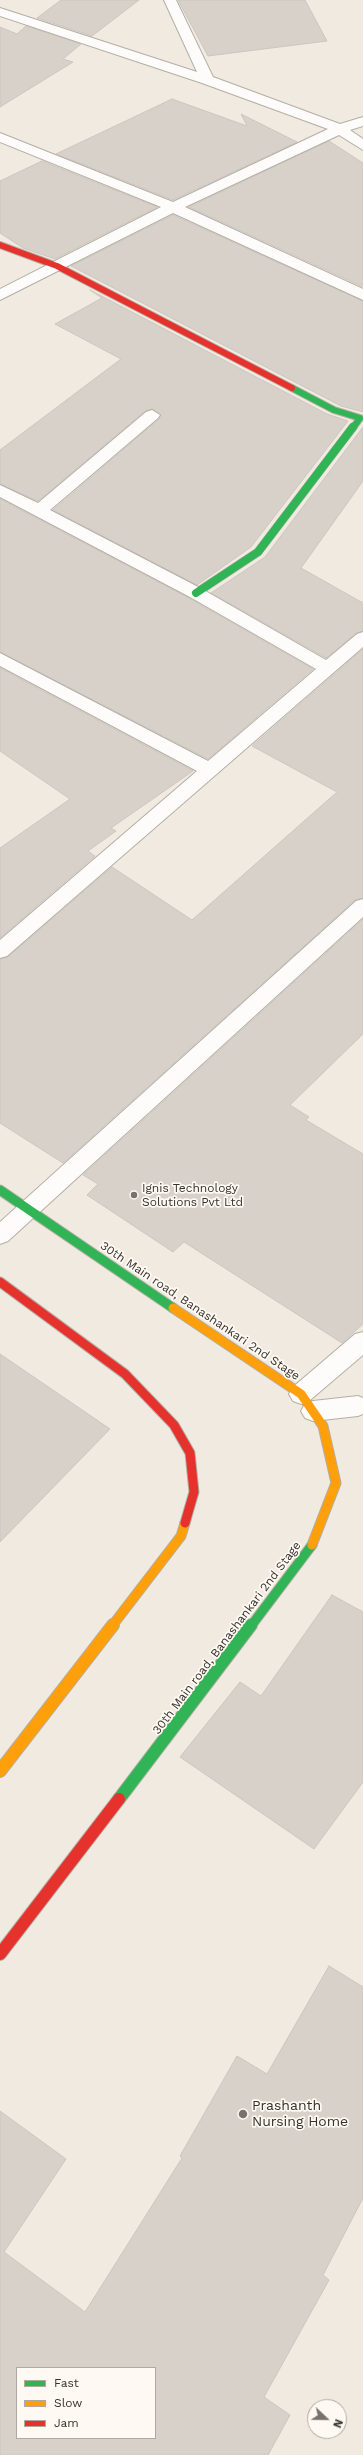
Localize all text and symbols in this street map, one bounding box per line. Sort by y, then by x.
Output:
place label: Ignis Technology Solutions Pvt Ltd [142,1181,243,1209]
marker: Ignis Technology Solutions Pvt Ltd [129,1190,139,1200]
street label: 30th Main road, Banashankari 2nd Stage [98,1239,302,1383]
street label: 30th Main road, Banashankari 2nd Stage [150,1539,304,1737]
place label: Prashanth Nursing Home [252,2098,348,2130]
marker: Prashanth Nursing Home [237,2108,249,2120]
legend [16,2367,156,2439]
text: Fast [54,2376,79,2390]
text: Slow [54,2396,82,2410]
north arrow [307,2399,347,2439]
text: Jam [54,2416,79,2430]
text: N [330,2417,345,2430]

